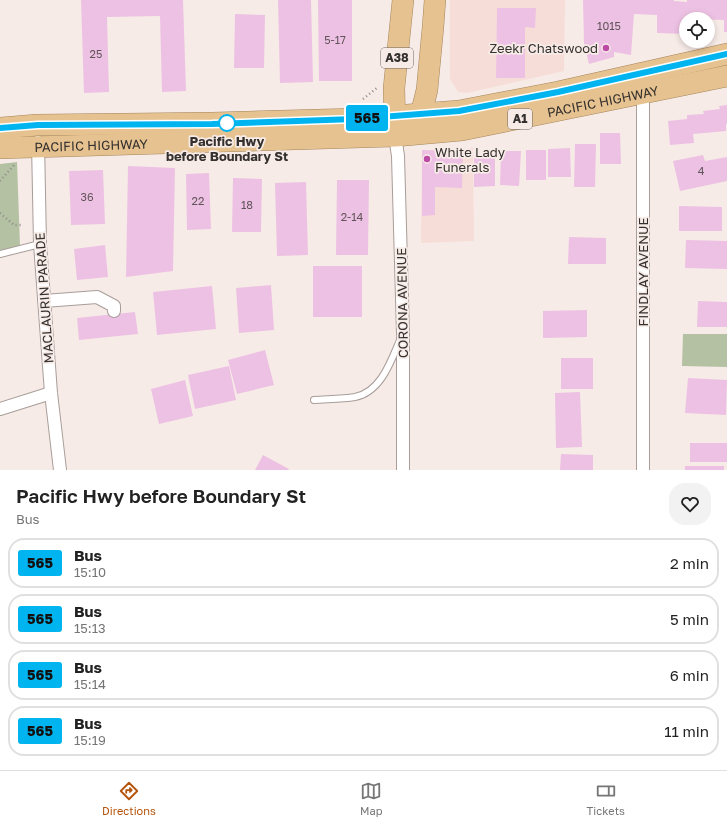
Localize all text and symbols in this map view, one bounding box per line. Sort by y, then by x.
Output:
map controls [679,12,715,48]
button: locate [679,12,715,48]
house number: 1015 [597,19,621,32]
house number: 5-17 [324,33,346,46]
place label: Zeekr Chatswood [490,40,598,56]
marker: Zeekr Chatswood [601,43,611,53]
house number: 25 [90,47,102,60]
road number: A38 [381,48,413,68]
street label: PACIFIC HIGHWAY [546,82,660,120]
line badge: 565 [344,105,390,131]
text: 565 [354,109,380,126]
road number: A1 [508,109,532,129]
marker: Pacific Hwy before Boundary St [218,114,236,132]
place label: Pacific Hwy before Boundary St [166,133,288,164]
street label: PACIFIC HIGHWAY [34,135,149,155]
place label: White Lady Funerals [435,144,506,175]
marker: White Lady Funerals [422,154,432,164]
house number: 4 [698,164,705,177]
house number: 36 [80,190,94,203]
house number: 22 [192,194,204,207]
house number: 18 [241,198,253,211]
house number: 2-14 [341,210,364,223]
street label: FINDLAY AVENUE [635,217,651,327]
street label: MACLAURIN PARADE [31,232,57,364]
street label: CORONA AVENUE [393,248,411,358]
button: heart [669,483,711,525]
text: Pacific Hwy before Boundary St [16,484,306,507]
text: Bus [16,511,39,527]
text: Bus [74,546,102,564]
text: 565 [27,554,53,571]
text: 2 min [670,554,709,572]
text: 15:10 [74,564,106,580]
text: Bus [74,602,102,620]
text: 565 [27,610,53,627]
text: 5 min [670,610,709,628]
text: 15:13 [74,620,106,636]
text: Bus [74,658,102,676]
text: 565 [27,666,53,683]
text: 6 min [670,666,709,684]
text: 15:14 [74,676,106,692]
text: Bus [74,714,102,732]
text: 565 [27,722,53,739]
text: 11 min [664,722,709,740]
text: 15:19 [74,732,106,748]
tab: Directions [102,780,156,817]
tab: Map [360,780,382,817]
tab: Tickets [587,780,625,817]

